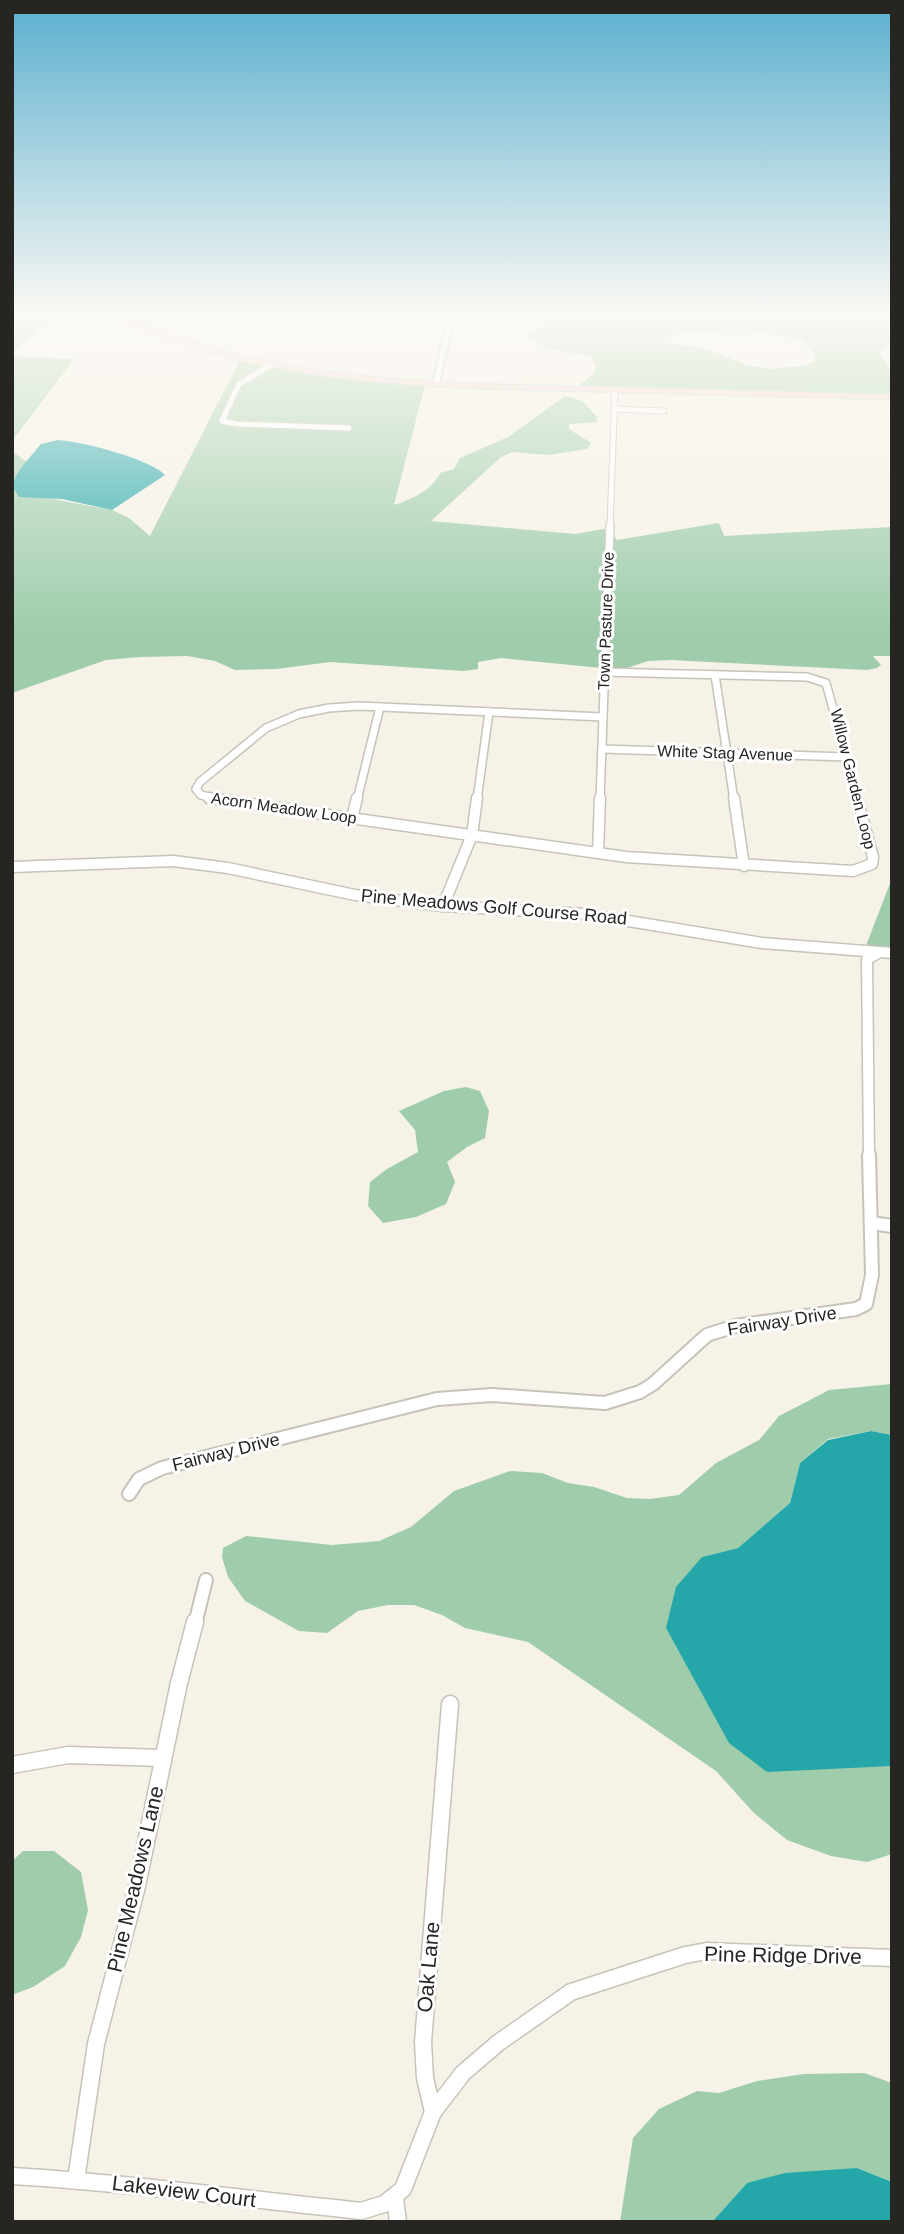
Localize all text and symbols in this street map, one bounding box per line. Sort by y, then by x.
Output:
street label: Town Pasture Drive [595,551,617,691]
street label: Willow Garden Loop [827,707,879,851]
street label: White Stag Avenue [657,742,793,764]
street label: Acorn Meadow Loop [210,789,358,827]
street label: Pine Meadows Golf Course Road [360,885,628,929]
street label: Fairway Drive [726,1303,838,1339]
street label: Fairway Drive [170,1429,282,1475]
street label: Pine Meadows Lane [102,1784,168,1974]
street label: Oak Lane [413,1921,443,2013]
street label: Pine Ridge Drive [704,1942,862,1968]
street label: Lakeview Court [111,2171,257,2211]

